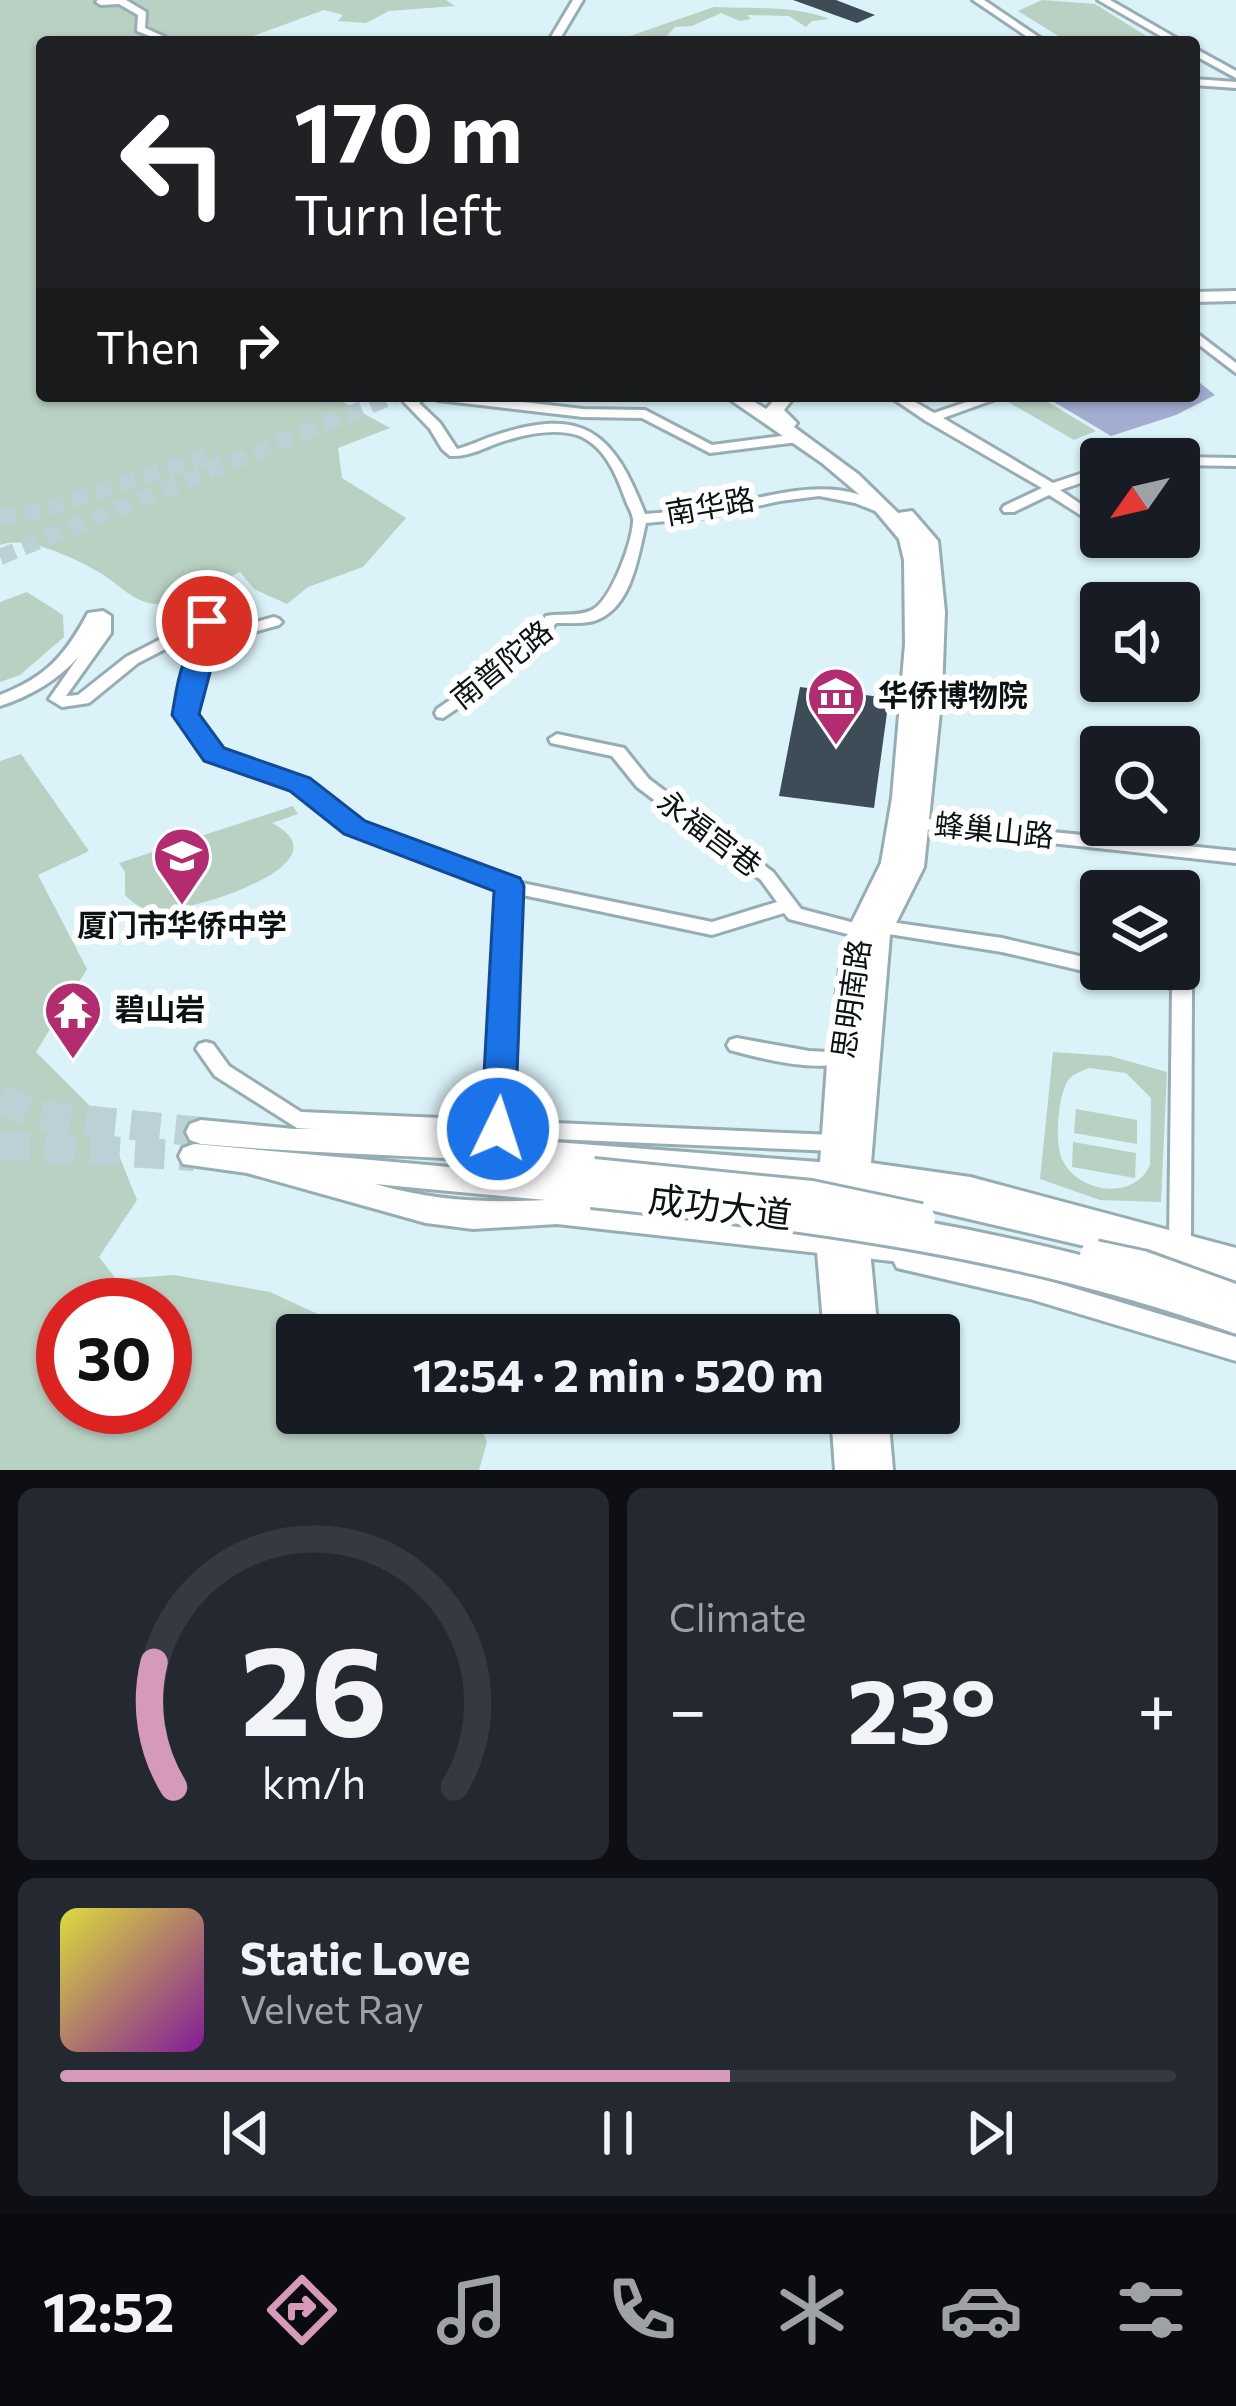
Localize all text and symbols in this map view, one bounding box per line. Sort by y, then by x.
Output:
text: 170 m [294,78,523,180]
icon: left [96,84,252,240]
text: Turn left [294,180,502,246]
icon: right [224,312,290,378]
text: Then [96,318,200,373]
north arrow [1080,438,1200,558]
map controls [1080,438,1200,990]
street label: 南华路 [662,479,757,531]
pin [156,570,258,672]
button: sound [1080,582,1200,702]
icon: arrive [174,588,240,654]
street label: 南普陀路 [442,611,559,715]
museum icon: 华侨博物院 [805,665,867,747]
place label: 华侨博物院 [878,675,1028,712]
button: search [1080,726,1200,846]
street label: 永福宫巷 [651,781,770,883]
street label: 蜂巢山路 [933,804,1056,853]
school or university icon: 厦门市华侨中学 [151,825,213,907]
button: layers [1080,870,1200,990]
place label: 厦门市华侨中学 [77,905,287,942]
street label: 思明南路 [823,937,876,1061]
temple icon: 碧山岩 [42,979,104,1061]
place label: 碧山岩 [115,989,205,1026]
position arrow [435,1066,561,1192]
street label: 成功大道 [646,1174,794,1236]
speed limit sign: 30 [36,1278,192,1434]
text: 12:54 · 2 min · 520 m [412,1346,824,1401]
text: Climate [669,1592,806,1640]
text: 26 [240,1609,387,1762]
text: 23° [848,1652,996,1763]
text: − [669,1667,707,1748]
text: + [1137,1667,1176,1748]
text: km/h [261,1755,366,1808]
text: Static Love [240,1929,470,1984]
text: Velvet Ray [240,1984,424,2032]
icon: previous [213,2100,279,2166]
icon: pause [585,2100,651,2166]
icon: next [957,2100,1023,2166]
icon: directions [260,2268,344,2352]
icon: music [430,2268,514,2352]
icon: phone [600,2268,684,2352]
icon: climate [770,2268,854,2352]
icon: car [939,2268,1023,2352]
icon: filters [1109,2268,1193,2352]
text: 12:52 [43,2277,175,2343]

